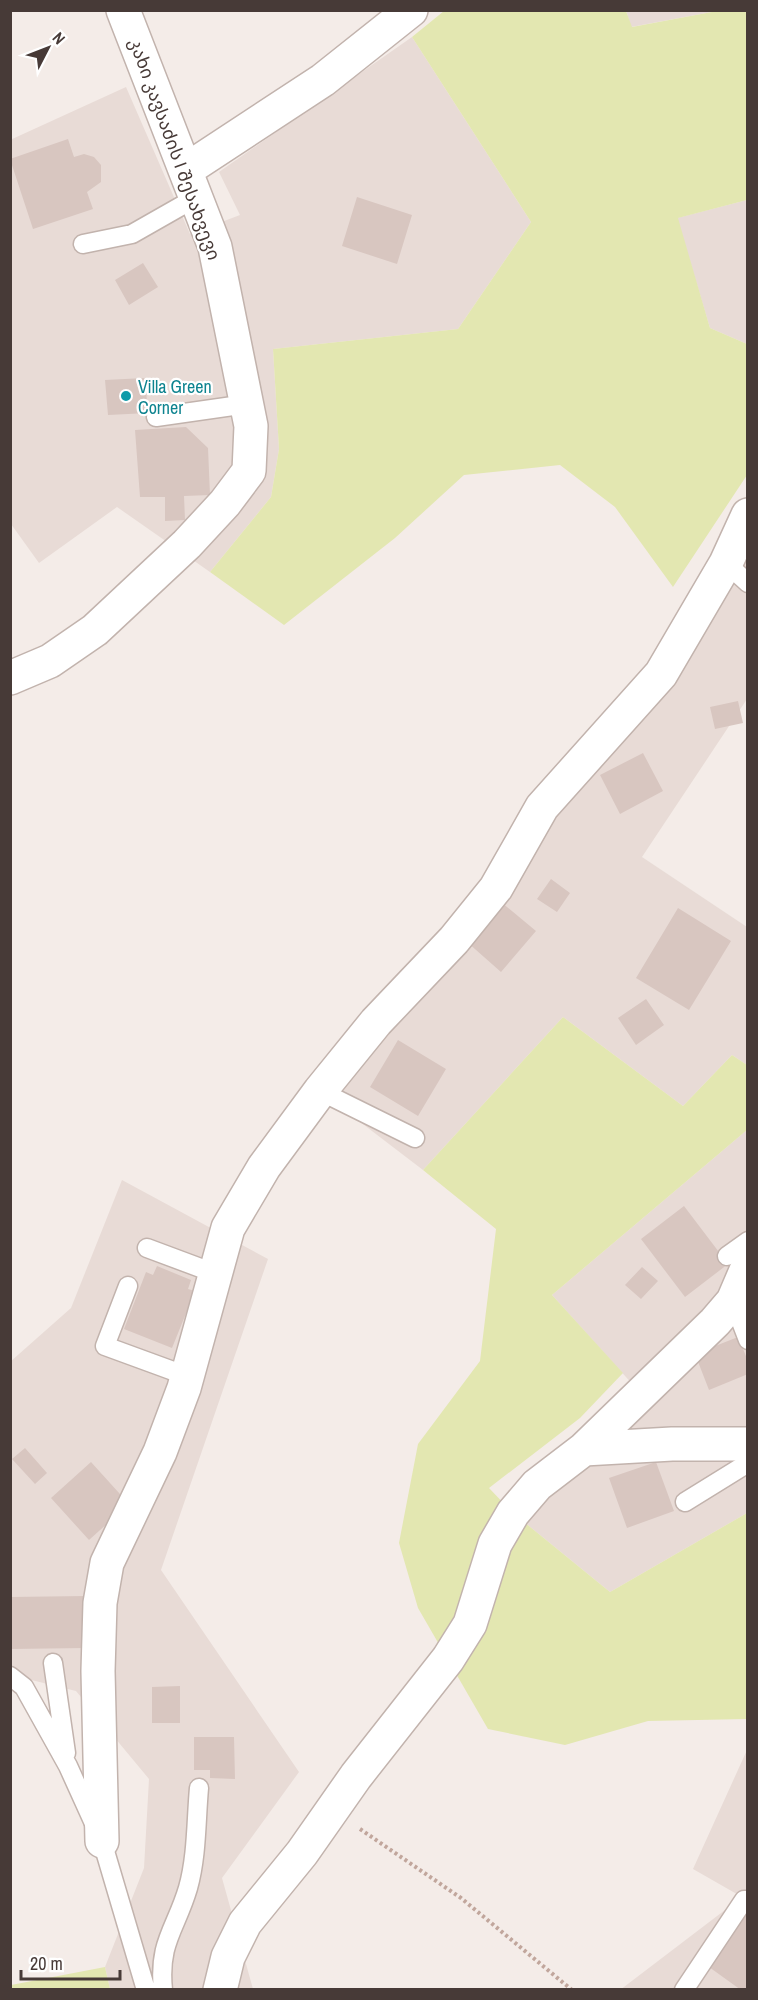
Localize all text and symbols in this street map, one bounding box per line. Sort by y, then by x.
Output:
north arrow [18,18,78,78]
text: N [48,27,70,49]
street label: კახი კავსაძის I შესახვევი [123,35,227,263]
place label: Villa Green Corner [138,374,212,420]
marker: Villa Green Corner [119,389,133,403]
scale bar [21,1943,120,1981]
text: 20 m [30,1951,63,1976]

